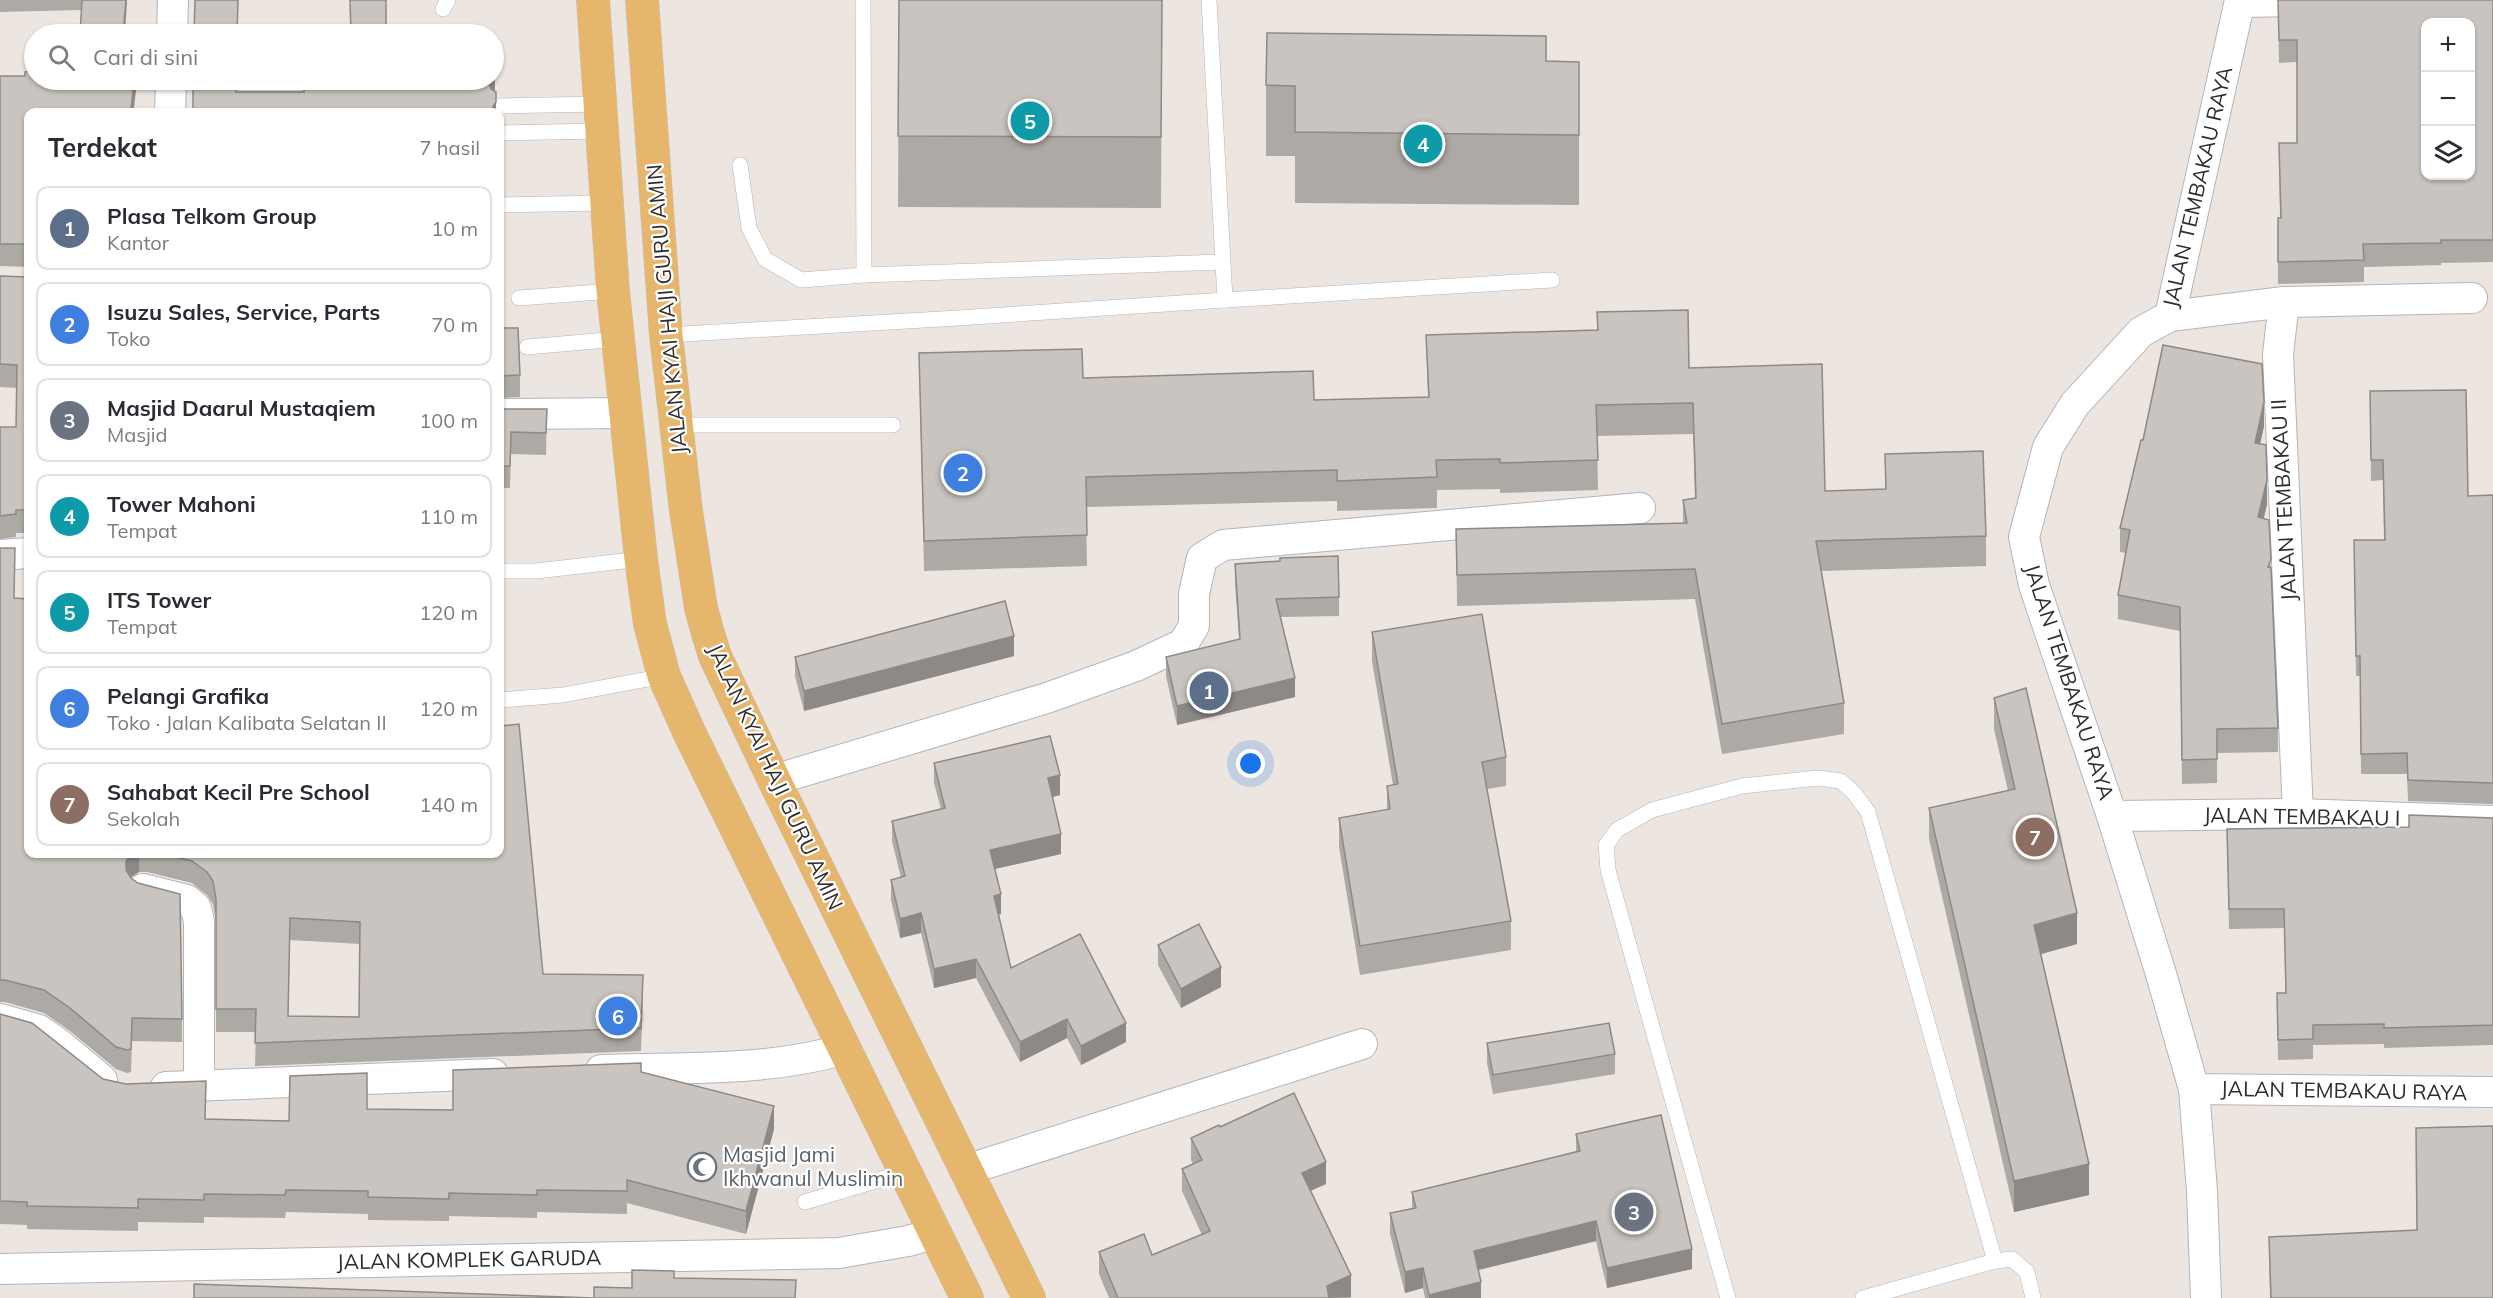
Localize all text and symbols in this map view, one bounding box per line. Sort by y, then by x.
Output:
map controls [2421,18,2475,180]
button: + [2421,18,2475,72]
search box [24,24,504,90]
icon: search [45,41,78,74]
text: Cari di sini [93,43,198,71]
street label: JALAN TEMBAKAU RAYA [2157,63,2238,310]
button: − [2421,72,2475,126]
pin: 5 [1010,98,1050,144]
pin: 4 [1404,122,1442,166]
button: layers [2421,126,2475,180]
text: Terdekat [48,131,157,164]
text: 7 hasil [420,135,480,160]
street label: JALAN KYAI HAJI GURU AMIN [640,163,692,455]
text: Plasa Telkom Group [107,202,317,230]
text: 1 [64,216,76,241]
text: 10 m [431,216,478,241]
text: Kantor [107,230,169,255]
text: Isuzu Sales, Service, Parts [107,298,380,326]
text: 2 [64,312,76,337]
text: 70 m [431,312,478,337]
text: Toko [107,326,150,351]
text: Masjid Daarul Mustaqiem [107,394,376,422]
street label: JALAN TEMBAKAU II [2265,398,2301,602]
text: 3 [64,408,76,433]
text: 100 m [419,408,478,433]
text: Masjid [107,422,168,447]
pin: 2 [944,450,982,496]
text: Tower Mahoni [107,490,256,518]
text: 4 [64,504,76,529]
text: 110 m [419,504,478,529]
text: Tempat [107,518,177,543]
street label: JALAN TEMBAKAU RAYA [2019,560,2121,804]
text: ITS Tower [107,586,211,614]
text: 5 [64,600,76,625]
text: 120 m [419,600,478,625]
text: Tempat [107,614,177,639]
street label: JALAN KYAI HAJI GURU AMIN [703,639,849,914]
pin: 1 [1190,668,1228,714]
text: Pelangi Grafika [107,682,269,710]
text: 6 [64,696,76,721]
text: 120 m [419,696,478,721]
text: Toko · Jalan Kalibata Selatan II [107,710,387,735]
your location [1236,749,1265,778]
text: Sahabat Kecil Pre School [107,778,370,806]
text: 7 [64,792,76,817]
text: 140 m [419,792,478,817]
street label: JALAN TEMBAKAU I [2203,801,2401,831]
text: Sekolah [107,806,180,831]
pin: 7 [2016,814,2054,860]
pin: 6 [598,994,638,1038]
street label: JALAN TEMBAKAU RAYA [2220,1075,2468,1105]
place label: Masjid Jami Ikhwanul Muslimin [723,1141,903,1191]
mosque icon: Masjid Jami Ikhwanul Muslimin [686,1151,718,1183]
pin: 3 [1614,1190,1654,1234]
street label: JALAN KOMPLEK GARUDA [336,1244,602,1274]

